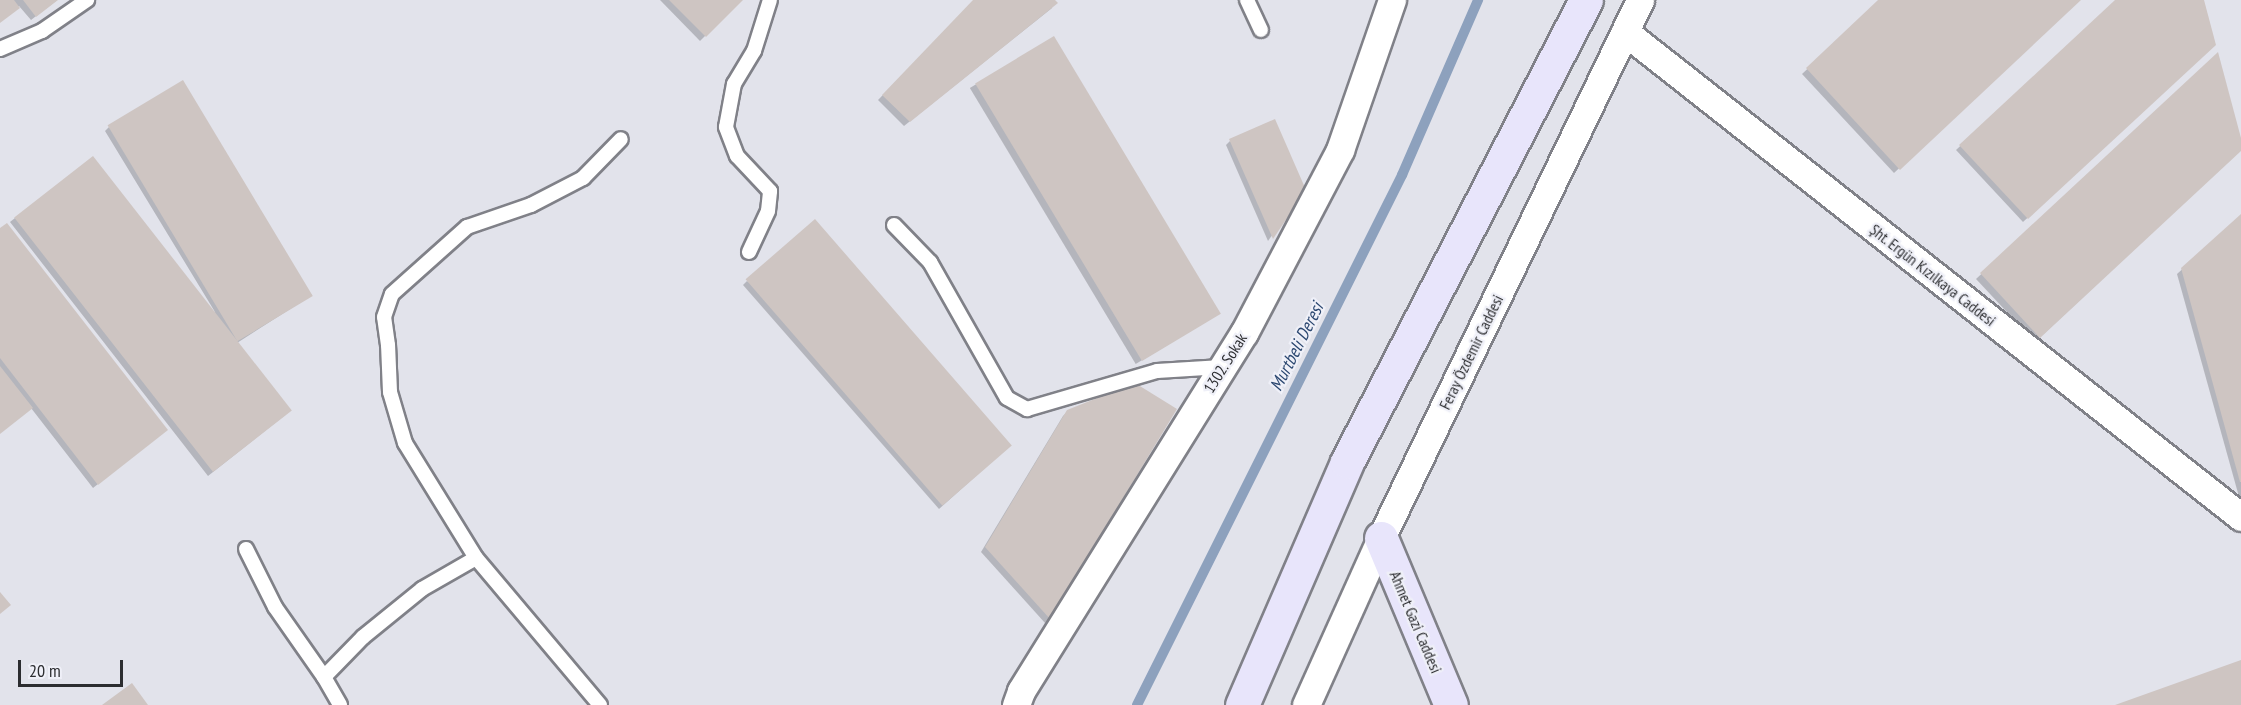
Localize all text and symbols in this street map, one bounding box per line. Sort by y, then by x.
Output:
street label: Şht. Ergün Kızılkaya Caddesi [1866,220,2000,330]
street label: Feray Özdemir Caddesi [1435,291,1507,413]
water label: Murtbeli Deresi [1266,299,1328,395]
street label: 1302. Sokak [1199,329,1251,397]
street label: Ahmet Gazi Caddesi [1386,568,1446,676]
scale bar [21,648,126,686]
text: 20 m [29,659,61,682]

